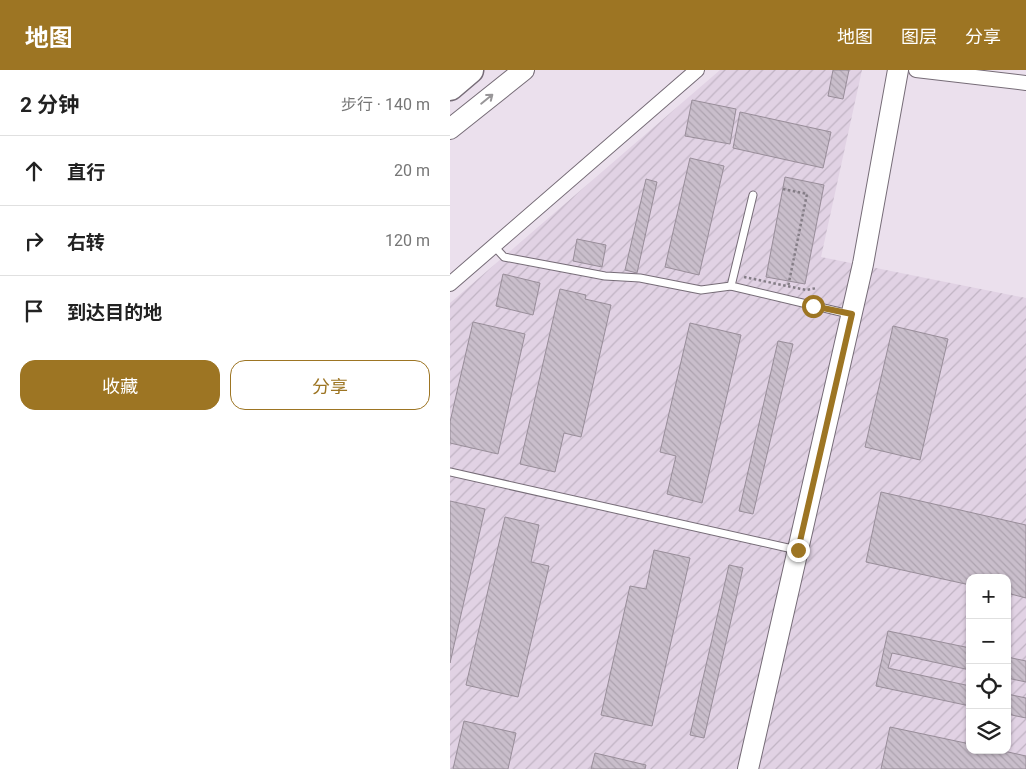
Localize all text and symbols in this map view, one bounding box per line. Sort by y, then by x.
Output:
text: 地图 [25,24,73,52]
text: 地图 [837,26,873,47]
text: 图层 [901,26,937,47]
text: 分享 [965,26,1001,47]
text: 2 分钟 [20,93,79,117]
one-way arrow [480,94,493,105]
text: 步行 · 140 m [341,95,430,114]
icon: ahead [20,157,48,185]
text: 直行 [67,161,105,184]
text: 20 m [394,161,430,180]
icon: right [20,227,48,255]
text: 右转 [67,231,105,254]
text: 120 m [385,231,430,250]
route start [802,295,825,318]
icon: arrive [20,297,48,325]
text: 到达目的地 [67,301,162,324]
button: 收藏 [20,360,220,410]
button: 分享 [230,360,430,410]
route end [787,539,810,562]
map controls [966,574,1011,754]
button: + [966,574,1011,619]
button: − [966,619,1011,664]
button: locate [966,664,1011,709]
button: layers [966,709,1011,754]

